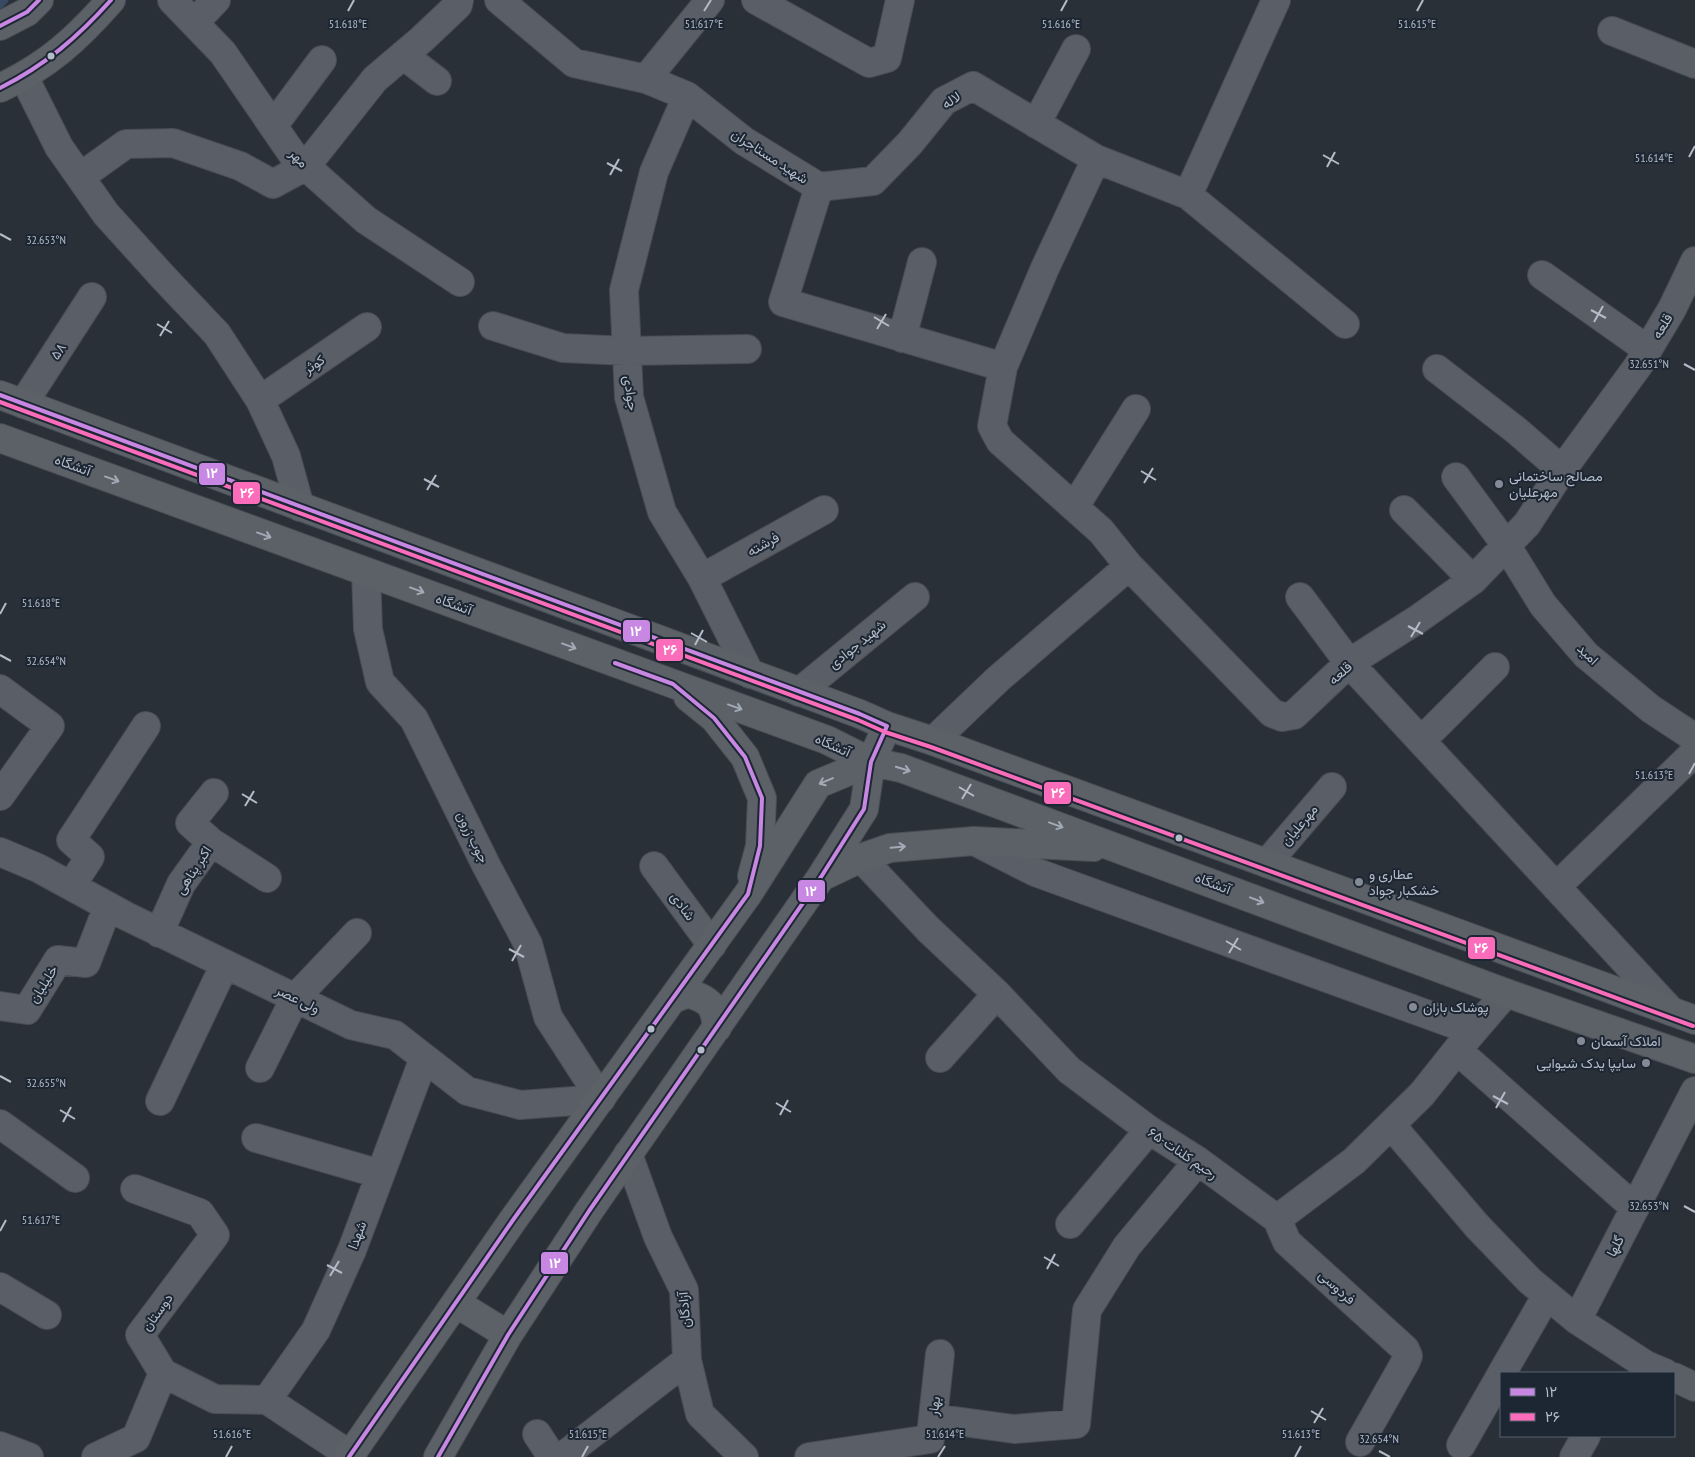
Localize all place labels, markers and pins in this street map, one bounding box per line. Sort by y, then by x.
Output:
unlabelled marker [46,51,56,61]
place label: مصالح ساختمانی مهرعلیان [1509,467,1603,501]
marker: مصالح ساختمانی مهرعلیان [1493,478,1505,490]
unlabelled marker [1174,833,1184,843]
place label: عطاری و خشکبار جواد [1369,865,1439,899]
marker: عطاری و خشکبار جواد [1353,876,1365,888]
place label: پوشاک باران [1423,998,1489,1017]
marker: پوشاک باران [1407,1001,1419,1013]
unlabelled marker [646,1024,656,1034]
place label: املاک آسمان [1591,1032,1661,1050]
marker: املاک آسمان [1575,1035,1587,1047]
unlabelled marker [696,1045,706,1055]
place label: سایپا یدک شیوایی [1536,1054,1636,1073]
marker: سایپا یدک شیوایی [1640,1057,1652,1069]

